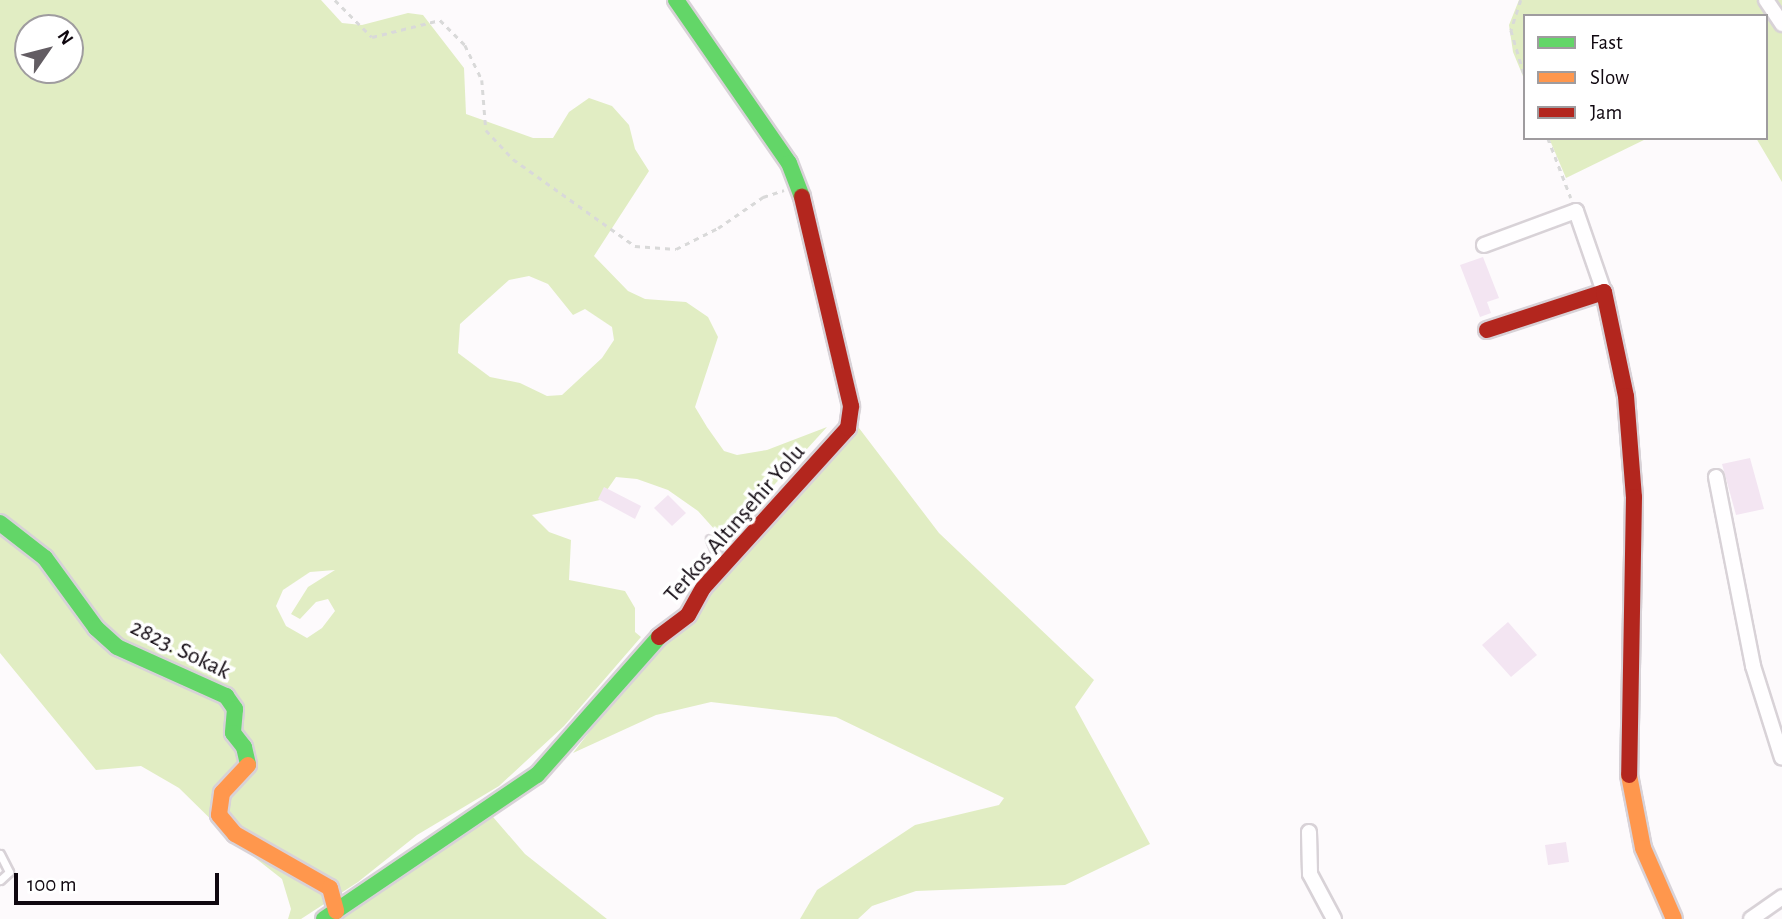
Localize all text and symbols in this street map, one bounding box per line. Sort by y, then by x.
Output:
north arrow [14,14,84,84]
legend [1523,14,1768,140]
text: N [53,27,77,49]
text: Fast [1590,32,1623,53]
text: Slow [1590,67,1629,88]
text: Jam [1590,102,1622,123]
street label: Terkos Altınşehir Yolu [658,439,812,609]
street label: 2823. Sokak [125,613,235,687]
scale bar [18,860,222,904]
text: 100 m [27,874,77,895]

